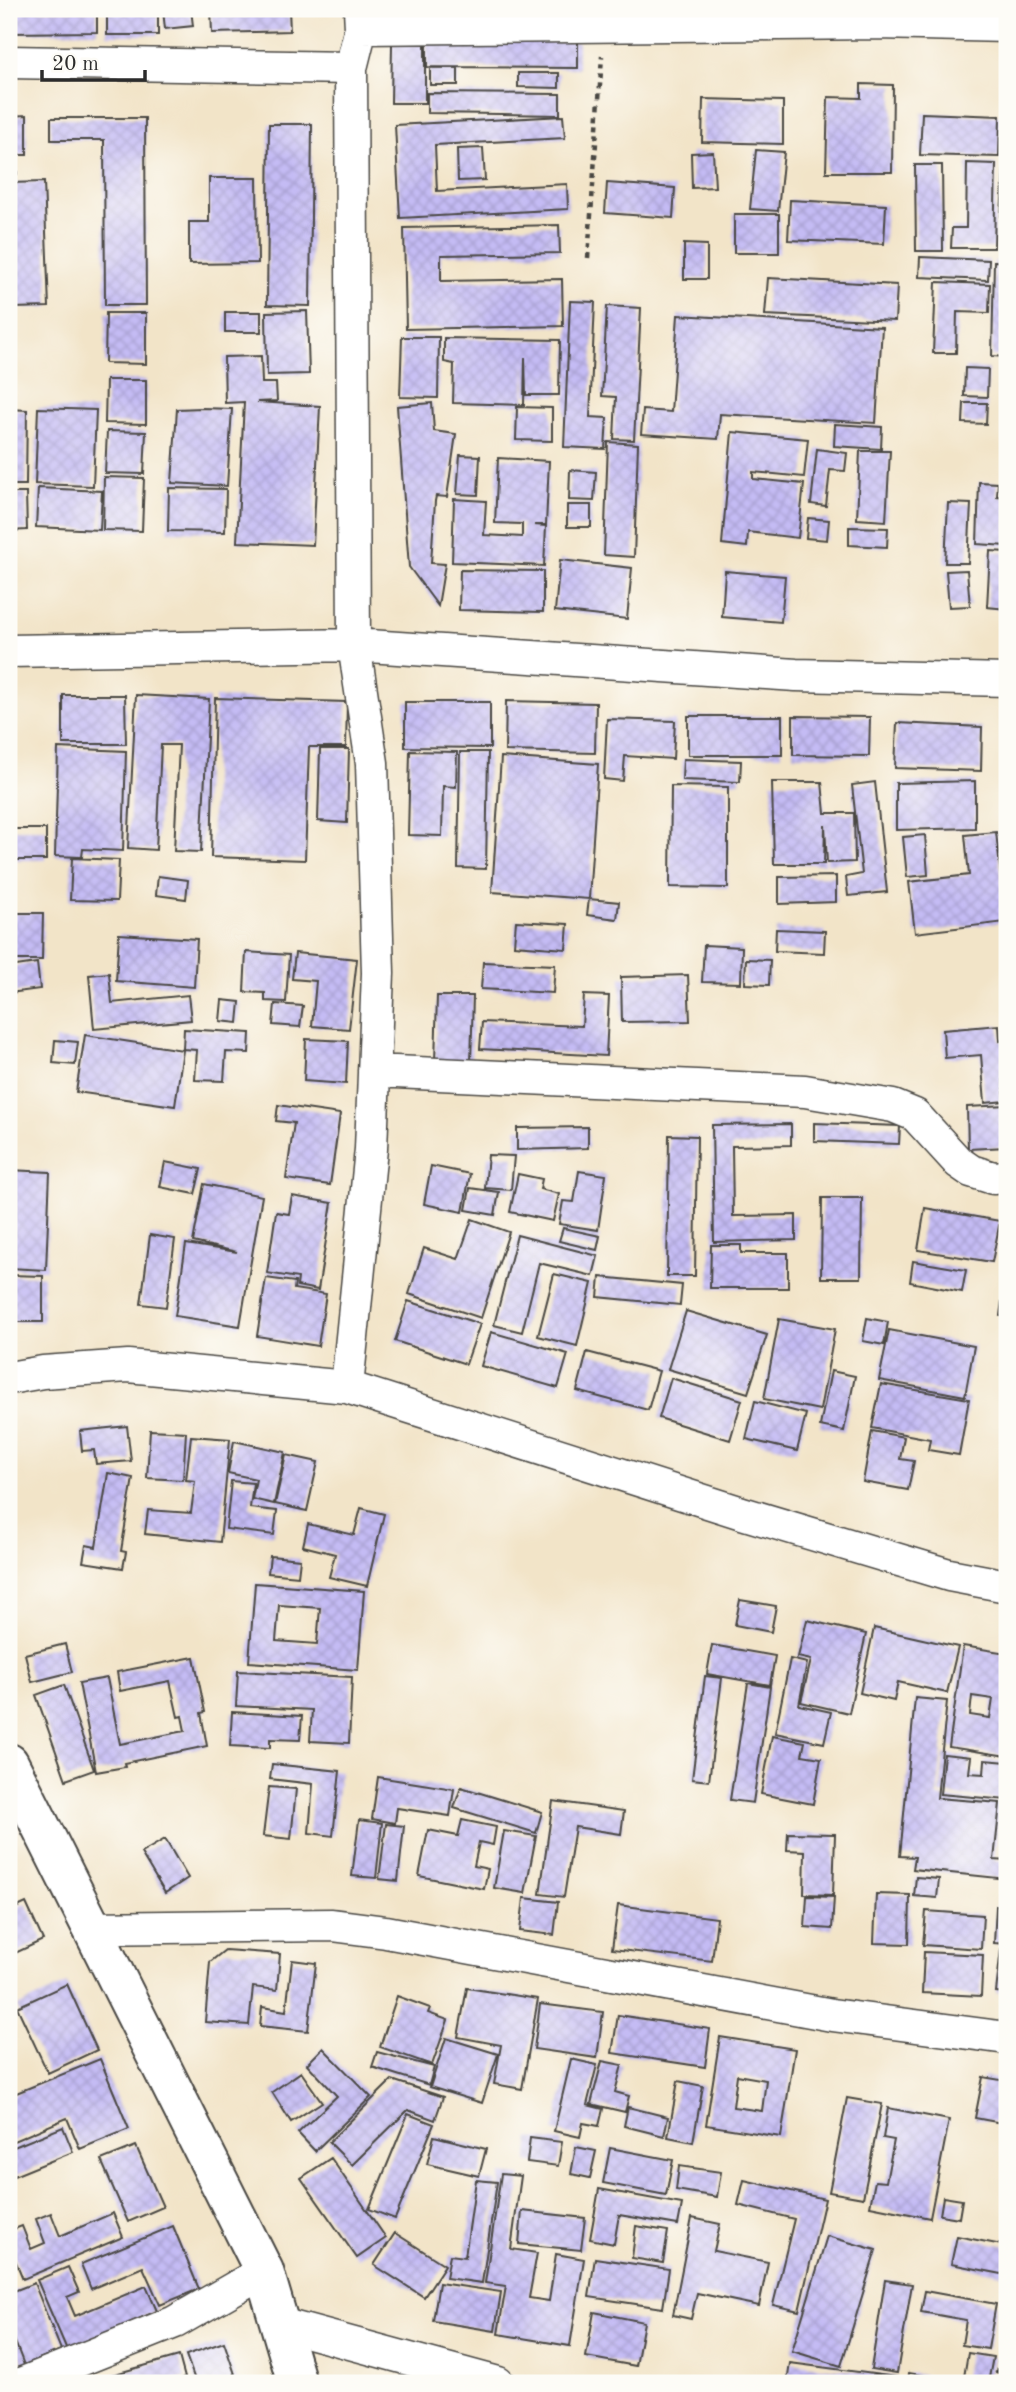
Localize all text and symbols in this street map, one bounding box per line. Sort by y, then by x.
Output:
scale bar [42,38,145,82]
text: 20 m [52,54,99,75]

